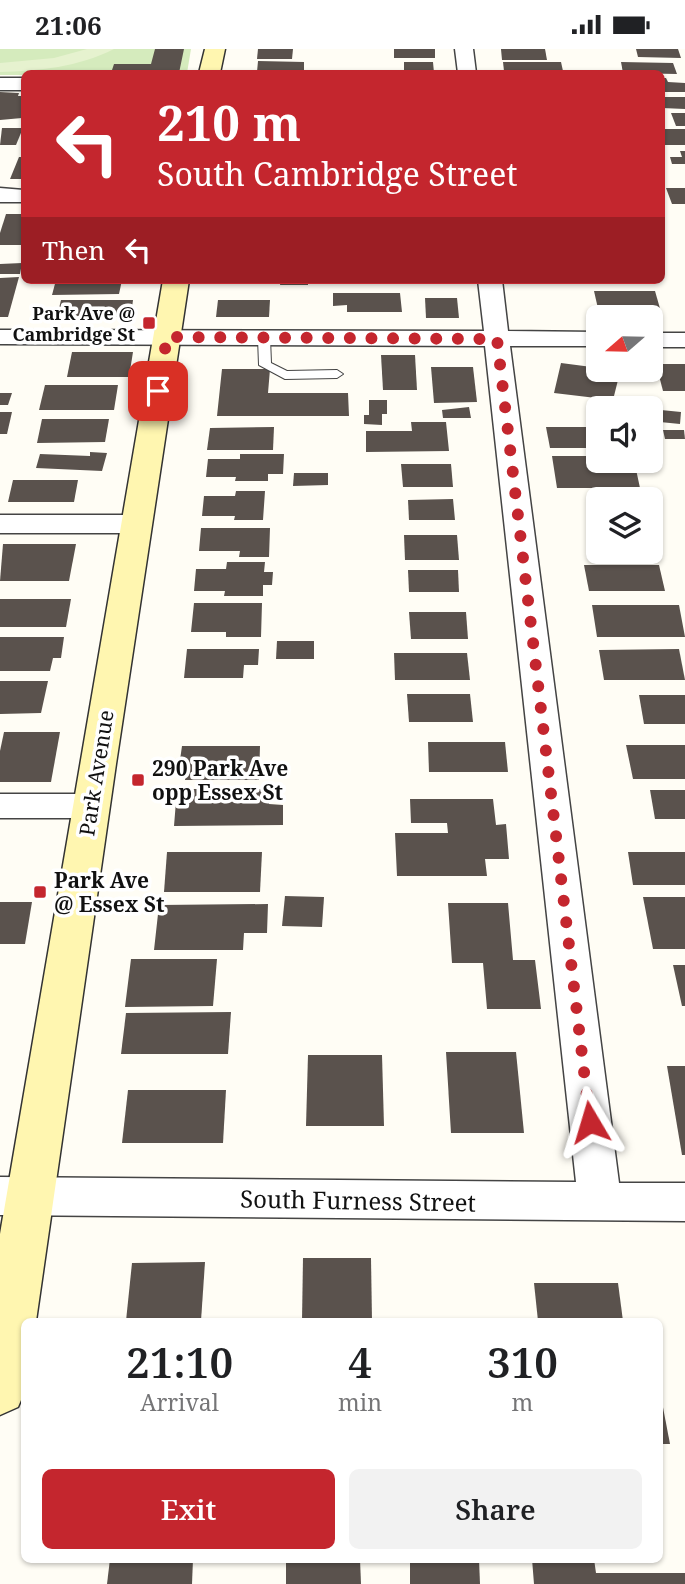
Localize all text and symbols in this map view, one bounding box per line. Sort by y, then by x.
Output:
text: 21:06 [35,7,102,43]
text: 210 m [157,89,301,155]
icon: left [42,98,133,189]
text: South Cambridge Street [157,152,518,195]
icon: left [119,231,157,269]
text: Then [42,232,105,268]
place label: Park Ave @ Cambridge St [13,301,135,346]
north arrow [586,305,663,381]
map controls [586,305,663,564]
marker: Park Ave @ Cambridge St [141,315,157,331]
pin [128,361,188,421]
icon: arrive [139,372,177,410]
button: sound [586,396,663,473]
button: layers [586,487,663,564]
street label: Park Avenue [72,708,120,838]
place label: 290 Park Ave opp Essex St [152,754,288,806]
marker: 290 Park Ave opp Essex St [130,772,146,788]
place label: Park Ave @ Essex St [54,866,165,918]
marker: Park Ave @ Essex St [32,884,48,900]
position arrow [553,1085,627,1159]
street label: South Furness Street [240,1181,476,1219]
text: 21:10 [126,1333,233,1390]
text: 4 [348,1333,372,1390]
text: 310 [487,1333,558,1390]
text: Arrival [140,1386,219,1418]
text: min [338,1386,382,1418]
text: m [512,1386,533,1418]
button: Exit [42,1469,335,1549]
button: Share [349,1469,642,1549]

